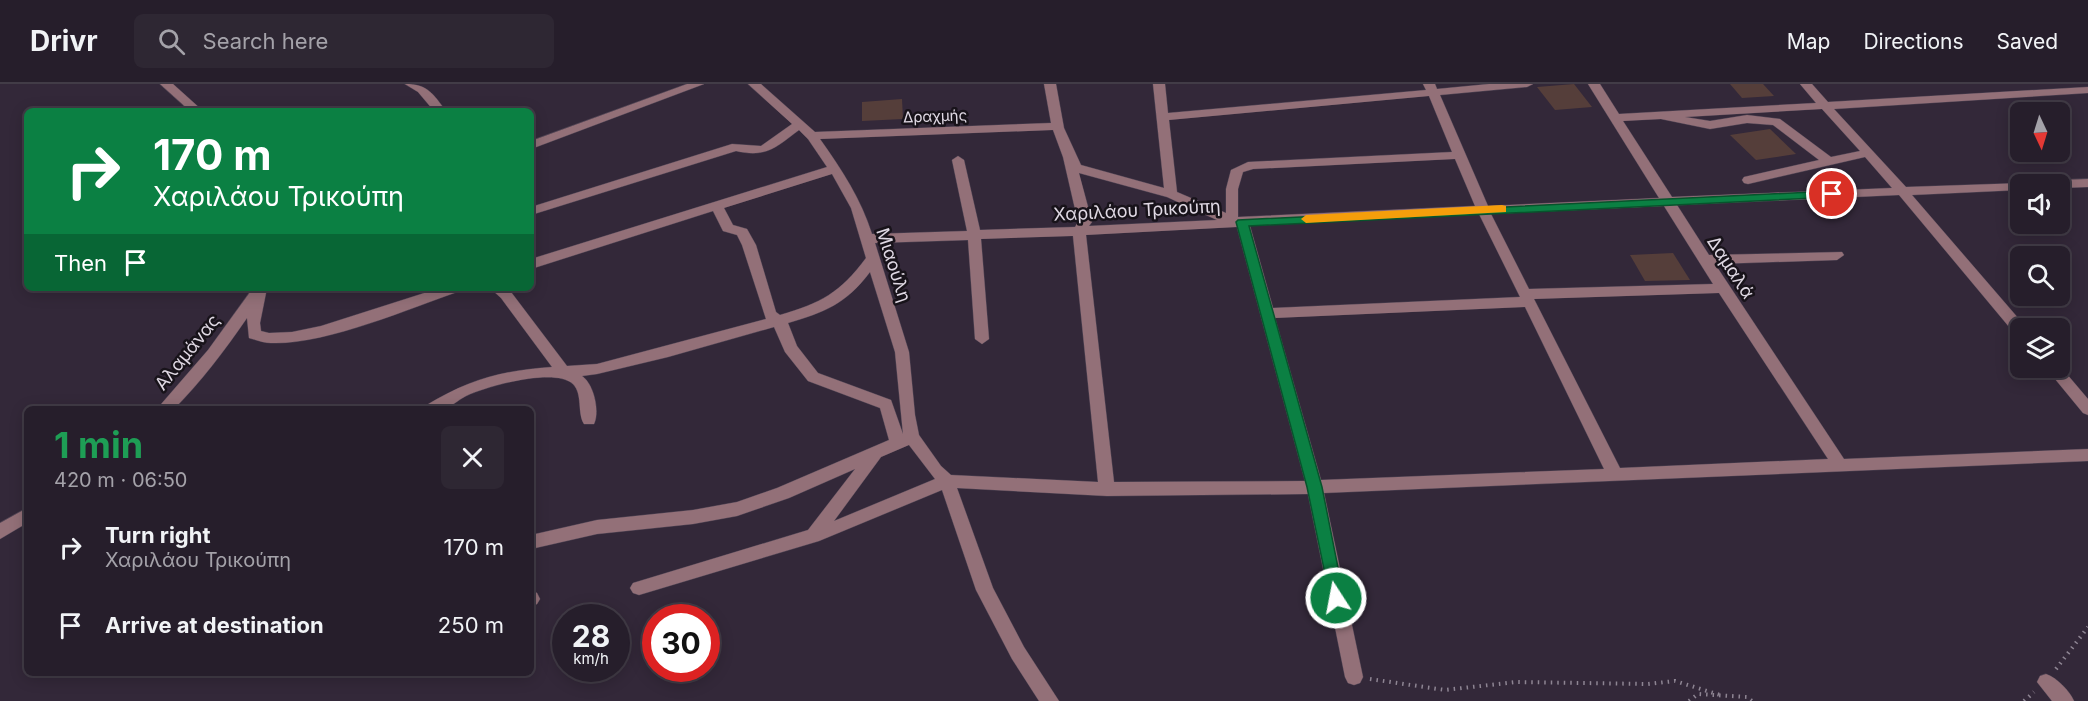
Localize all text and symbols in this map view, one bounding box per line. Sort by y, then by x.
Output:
search box [134,14,554,68]
text: Drivr [30,24,98,58]
icon: search [155,25,188,58]
text: Search here [203,28,328,54]
text: Map [1787,29,1830,54]
text: Directions [1863,29,1964,54]
text: Saved [1997,29,2058,54]
north arrow [2010,102,2070,162]
map controls [2010,102,2070,378]
street label: Δραχμής [903,105,967,127]
text: 170 m [153,129,271,180]
icon: right [54,132,132,210]
pin [1806,168,1857,219]
button: sound [2010,174,2070,234]
icon: arrive [1815,177,1848,210]
text: Χαριλάου Τρικούπη [153,180,404,213]
street label: Χαριλάου Τρικούπη [1053,195,1221,225]
street label: Μιαούλη [872,225,916,305]
street label: Δαμαλά [1703,232,1759,302]
icon: arrive [119,246,152,279]
button: search [2010,246,2070,306]
text: Then [54,250,107,276]
street label: Αλαμάνας [150,310,224,394]
button: layers [2010,318,2070,378]
text: 1 min [54,423,143,467]
button: close [441,426,504,489]
text: 420 m · 06:50 [54,468,187,492]
text: Turn right [105,522,211,548]
icon: right [54,531,87,564]
text: 170 m [444,534,504,560]
text: Χαριλάου Τρικούπη [105,548,291,572]
position arrow [1304,566,1368,630]
speed limit sign: 30 [642,604,720,682]
icon: arrive [54,609,87,642]
text: Arrive at destination [105,612,324,638]
text: 250 m [438,612,504,638]
text: 28 [572,618,610,654]
text: km/h [573,649,609,668]

